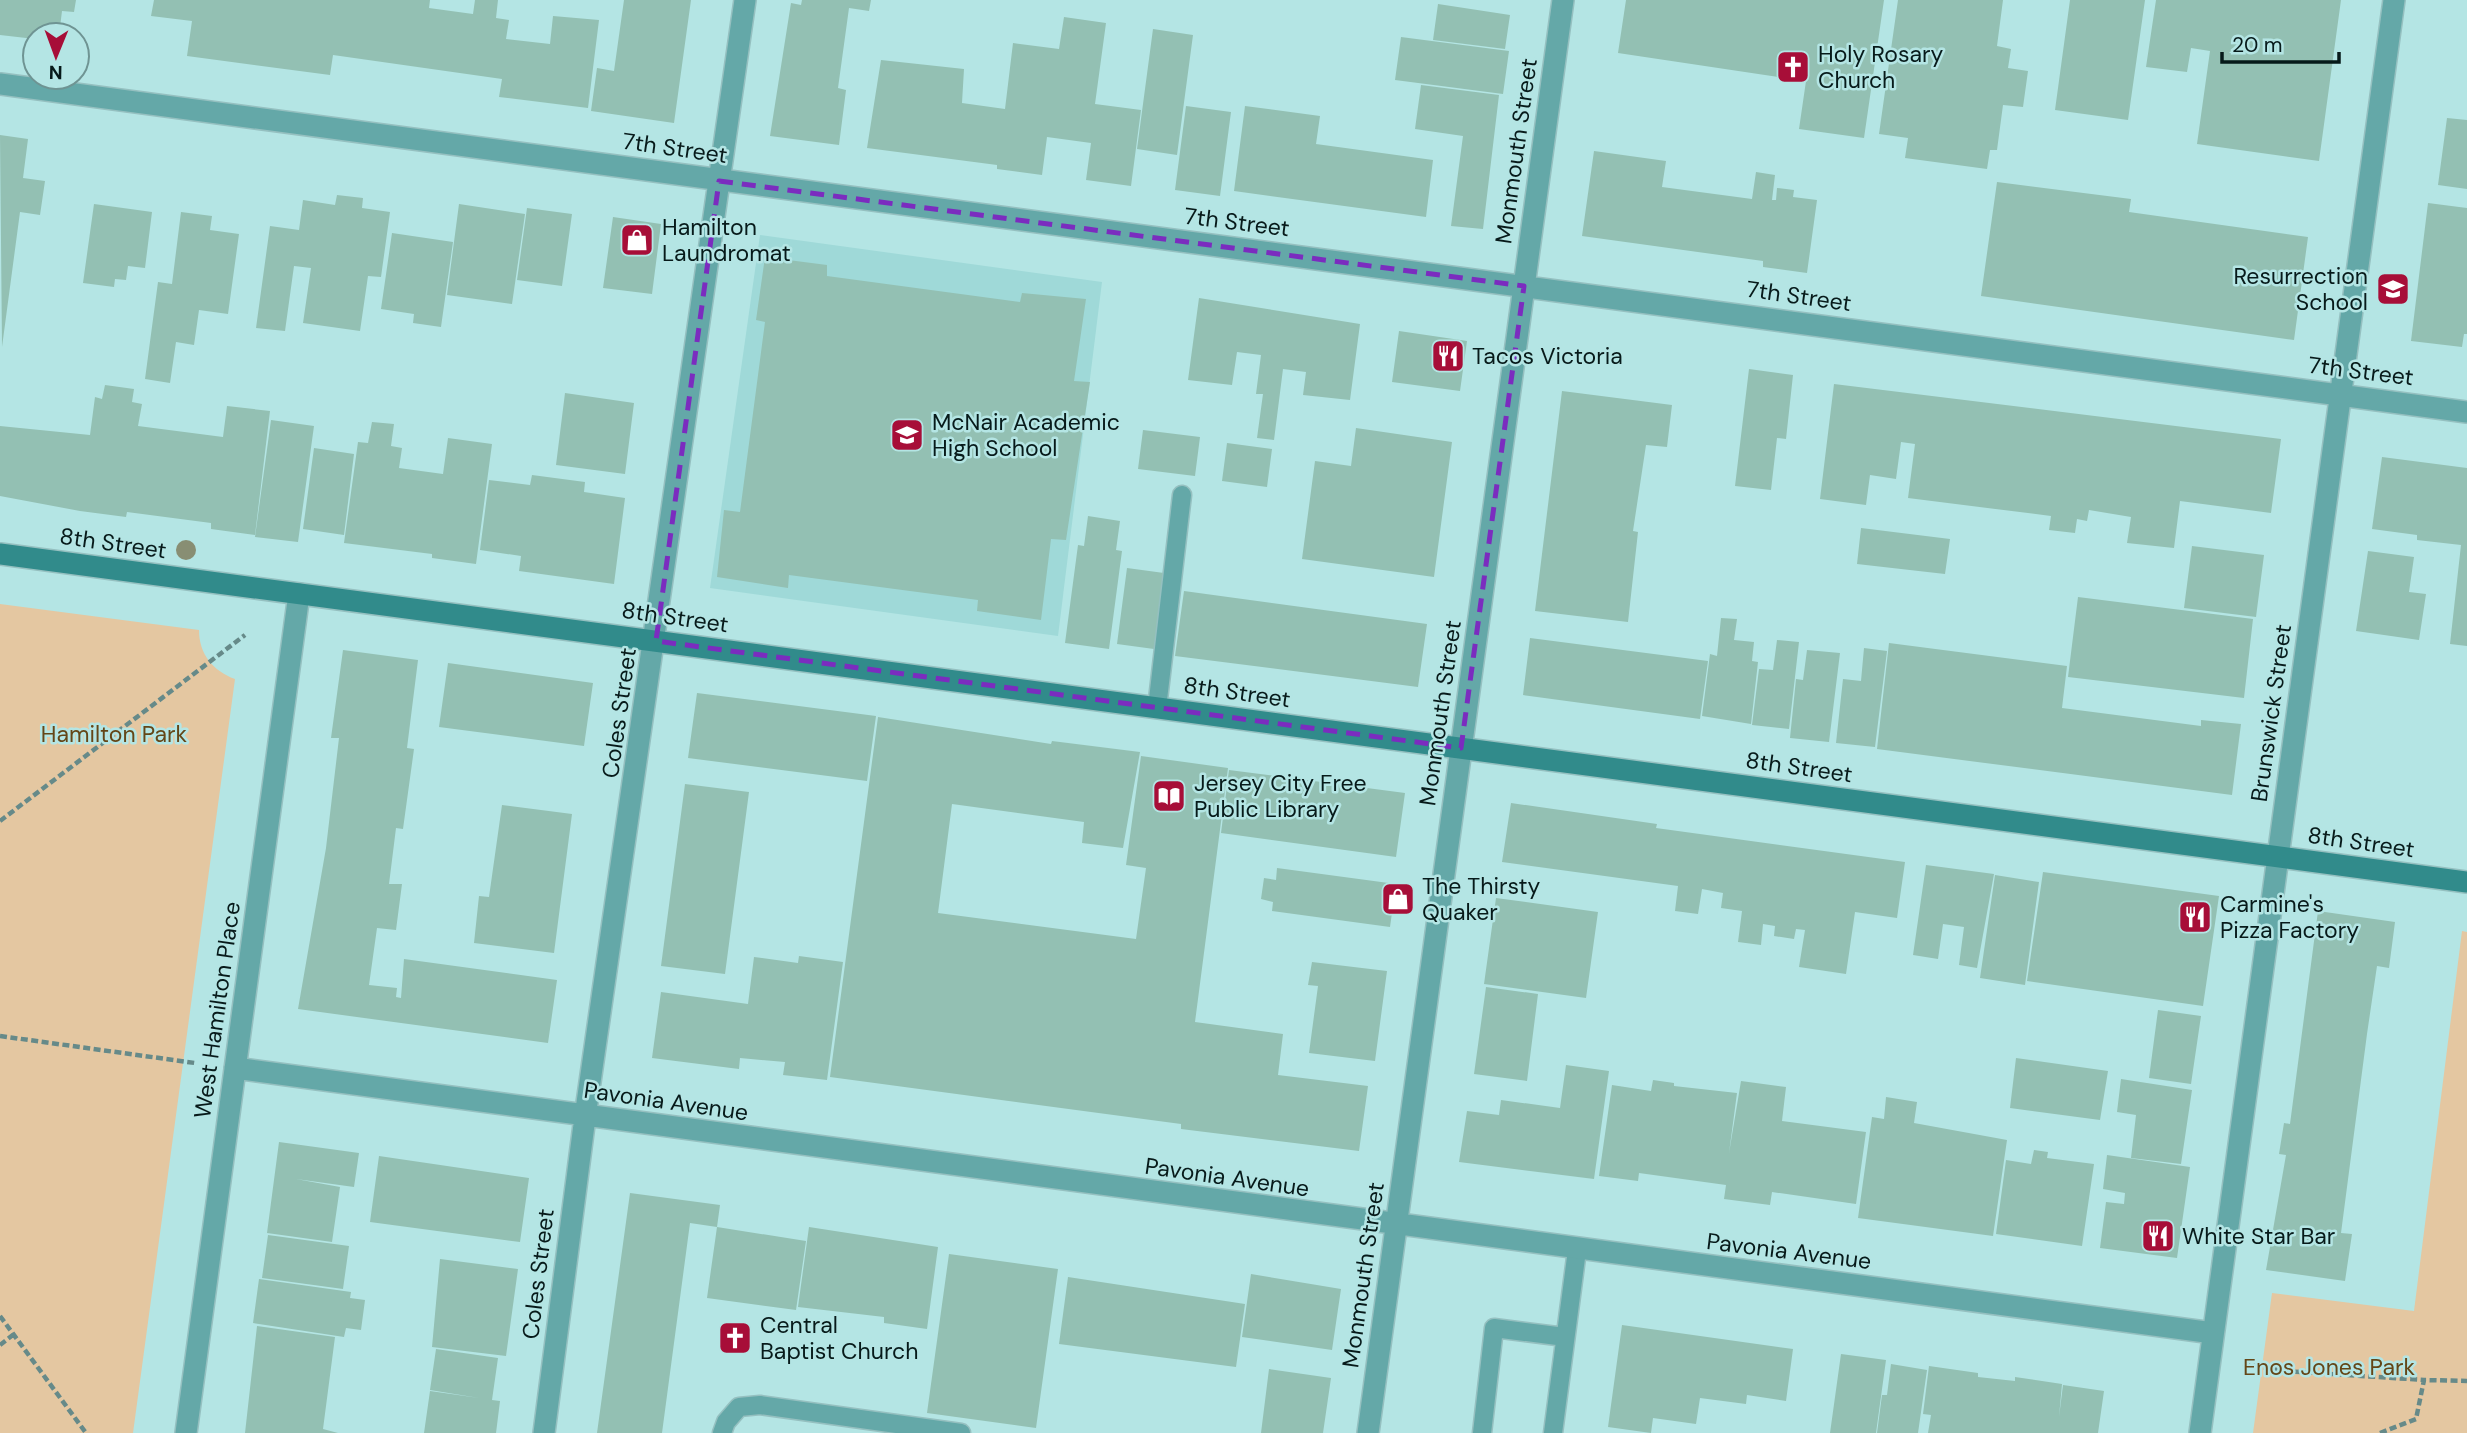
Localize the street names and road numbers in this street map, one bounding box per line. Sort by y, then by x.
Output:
street label: Monmouth Street [1488,56,1544,246]
street label: 7th Street [621,126,729,170]
street label: 7th Street [1183,201,1291,243]
street label: 7th Street [1745,274,1853,318]
street label: 7th Street [2307,350,2415,392]
street label: 8th Street [58,521,168,565]
street label: 8th Street [620,595,730,639]
street label: Monmouth Street [1412,618,1468,808]
street label: Brunswick Street [2244,622,2298,804]
street label: Coles Street [595,646,643,780]
street label: 8th Street [1182,670,1292,714]
street label: 8th Street [1744,745,1854,789]
street label: 8th Street [2306,820,2416,864]
street label: West Hamilton Place [187,900,247,1120]
street label: Pavonia Avenue [582,1075,750,1127]
street label: Pavonia Avenue [1143,1151,1311,1203]
street label: Monmouth Street [1335,1180,1391,1370]
street label: Coles Street [515,1207,561,1341]
street label: Pavonia Avenue [1705,1226,1873,1276]

